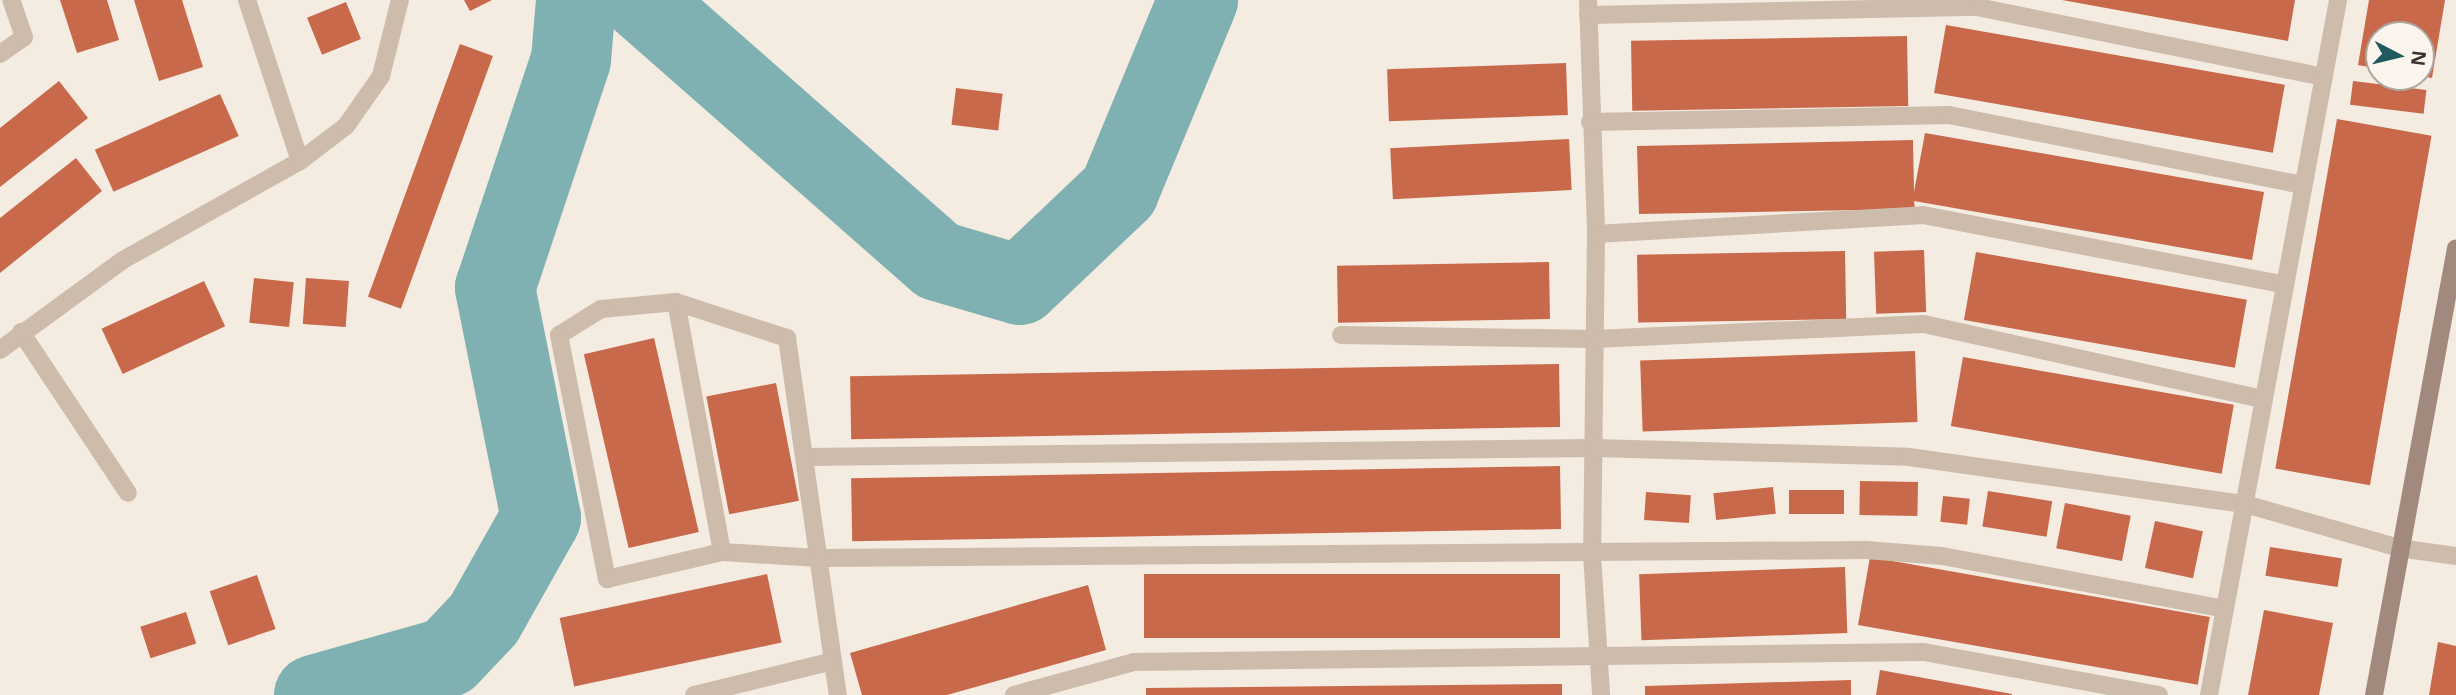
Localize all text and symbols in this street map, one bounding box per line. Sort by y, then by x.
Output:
north arrow [2365,21,2435,91]
text: N [2405,49,2433,68]

